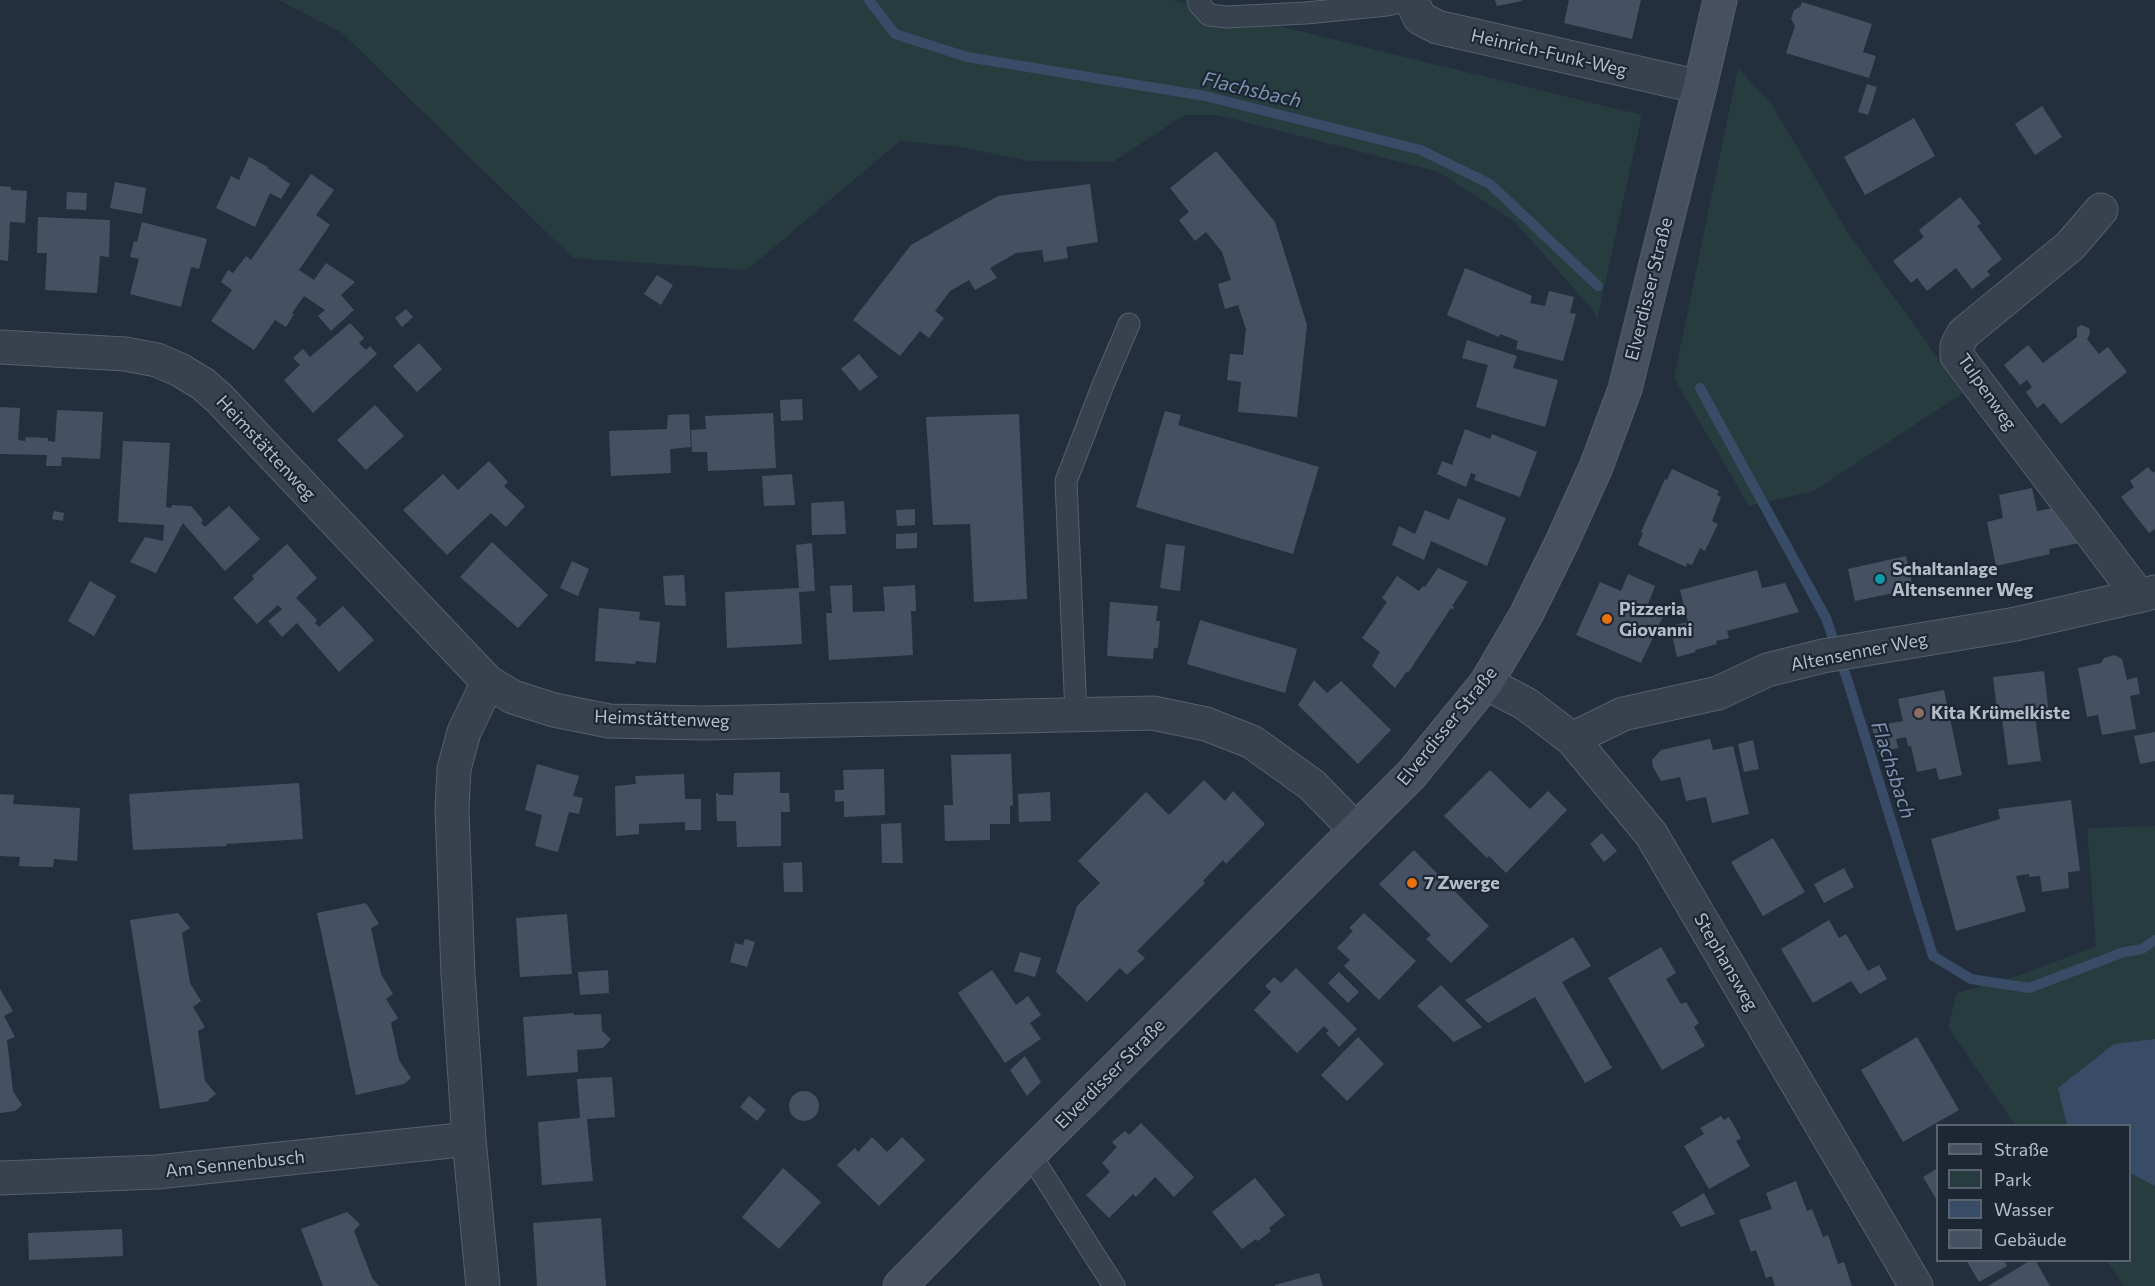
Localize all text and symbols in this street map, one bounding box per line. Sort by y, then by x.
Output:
street label: Heinrich-Funk-Weg [1469,25,1629,81]
water label: Flachsbach [1200,67,1304,113]
street label: Elverdisser Straße [1621,215,1677,363]
street label: Tulpenweg [1953,350,2021,434]
street label: Heimstättenweg [212,391,320,505]
place label: Schaltanlage Altensenner Weg [1892,558,2033,600]
marker: Schaltanlage Altensenner Weg [1873,572,1887,586]
place label: Pizzeria Giovanni [1619,598,1692,640]
marker: Pizzeria Giovanni [1600,612,1614,626]
street label: Altensenner Weg [1789,628,1929,676]
street label: Elverdisser Straße [1392,662,1502,790]
place label: Kita Krümelkiste [1931,702,2070,724]
street label: Heimstättenweg [594,706,730,732]
marker: Kita Krümelkiste [1912,706,1926,720]
water label: Flachsbach [1866,718,1920,822]
place label: 7 Zwerge [1424,872,1500,894]
marker: 7 Zwerge [1405,876,1419,890]
street label: Stephansweg [1689,909,1763,1015]
street label: Elverdisser Straße [1051,1015,1169,1133]
legend [1936,1124,2131,1262]
text: Straße [1994,1138,2049,1160]
street label: Am Sennenbusch [164,1146,306,1182]
text: Park [1994,1168,2032,1190]
text: Wasser [1994,1198,2054,1220]
text: Gebäude [1994,1228,2067,1250]

